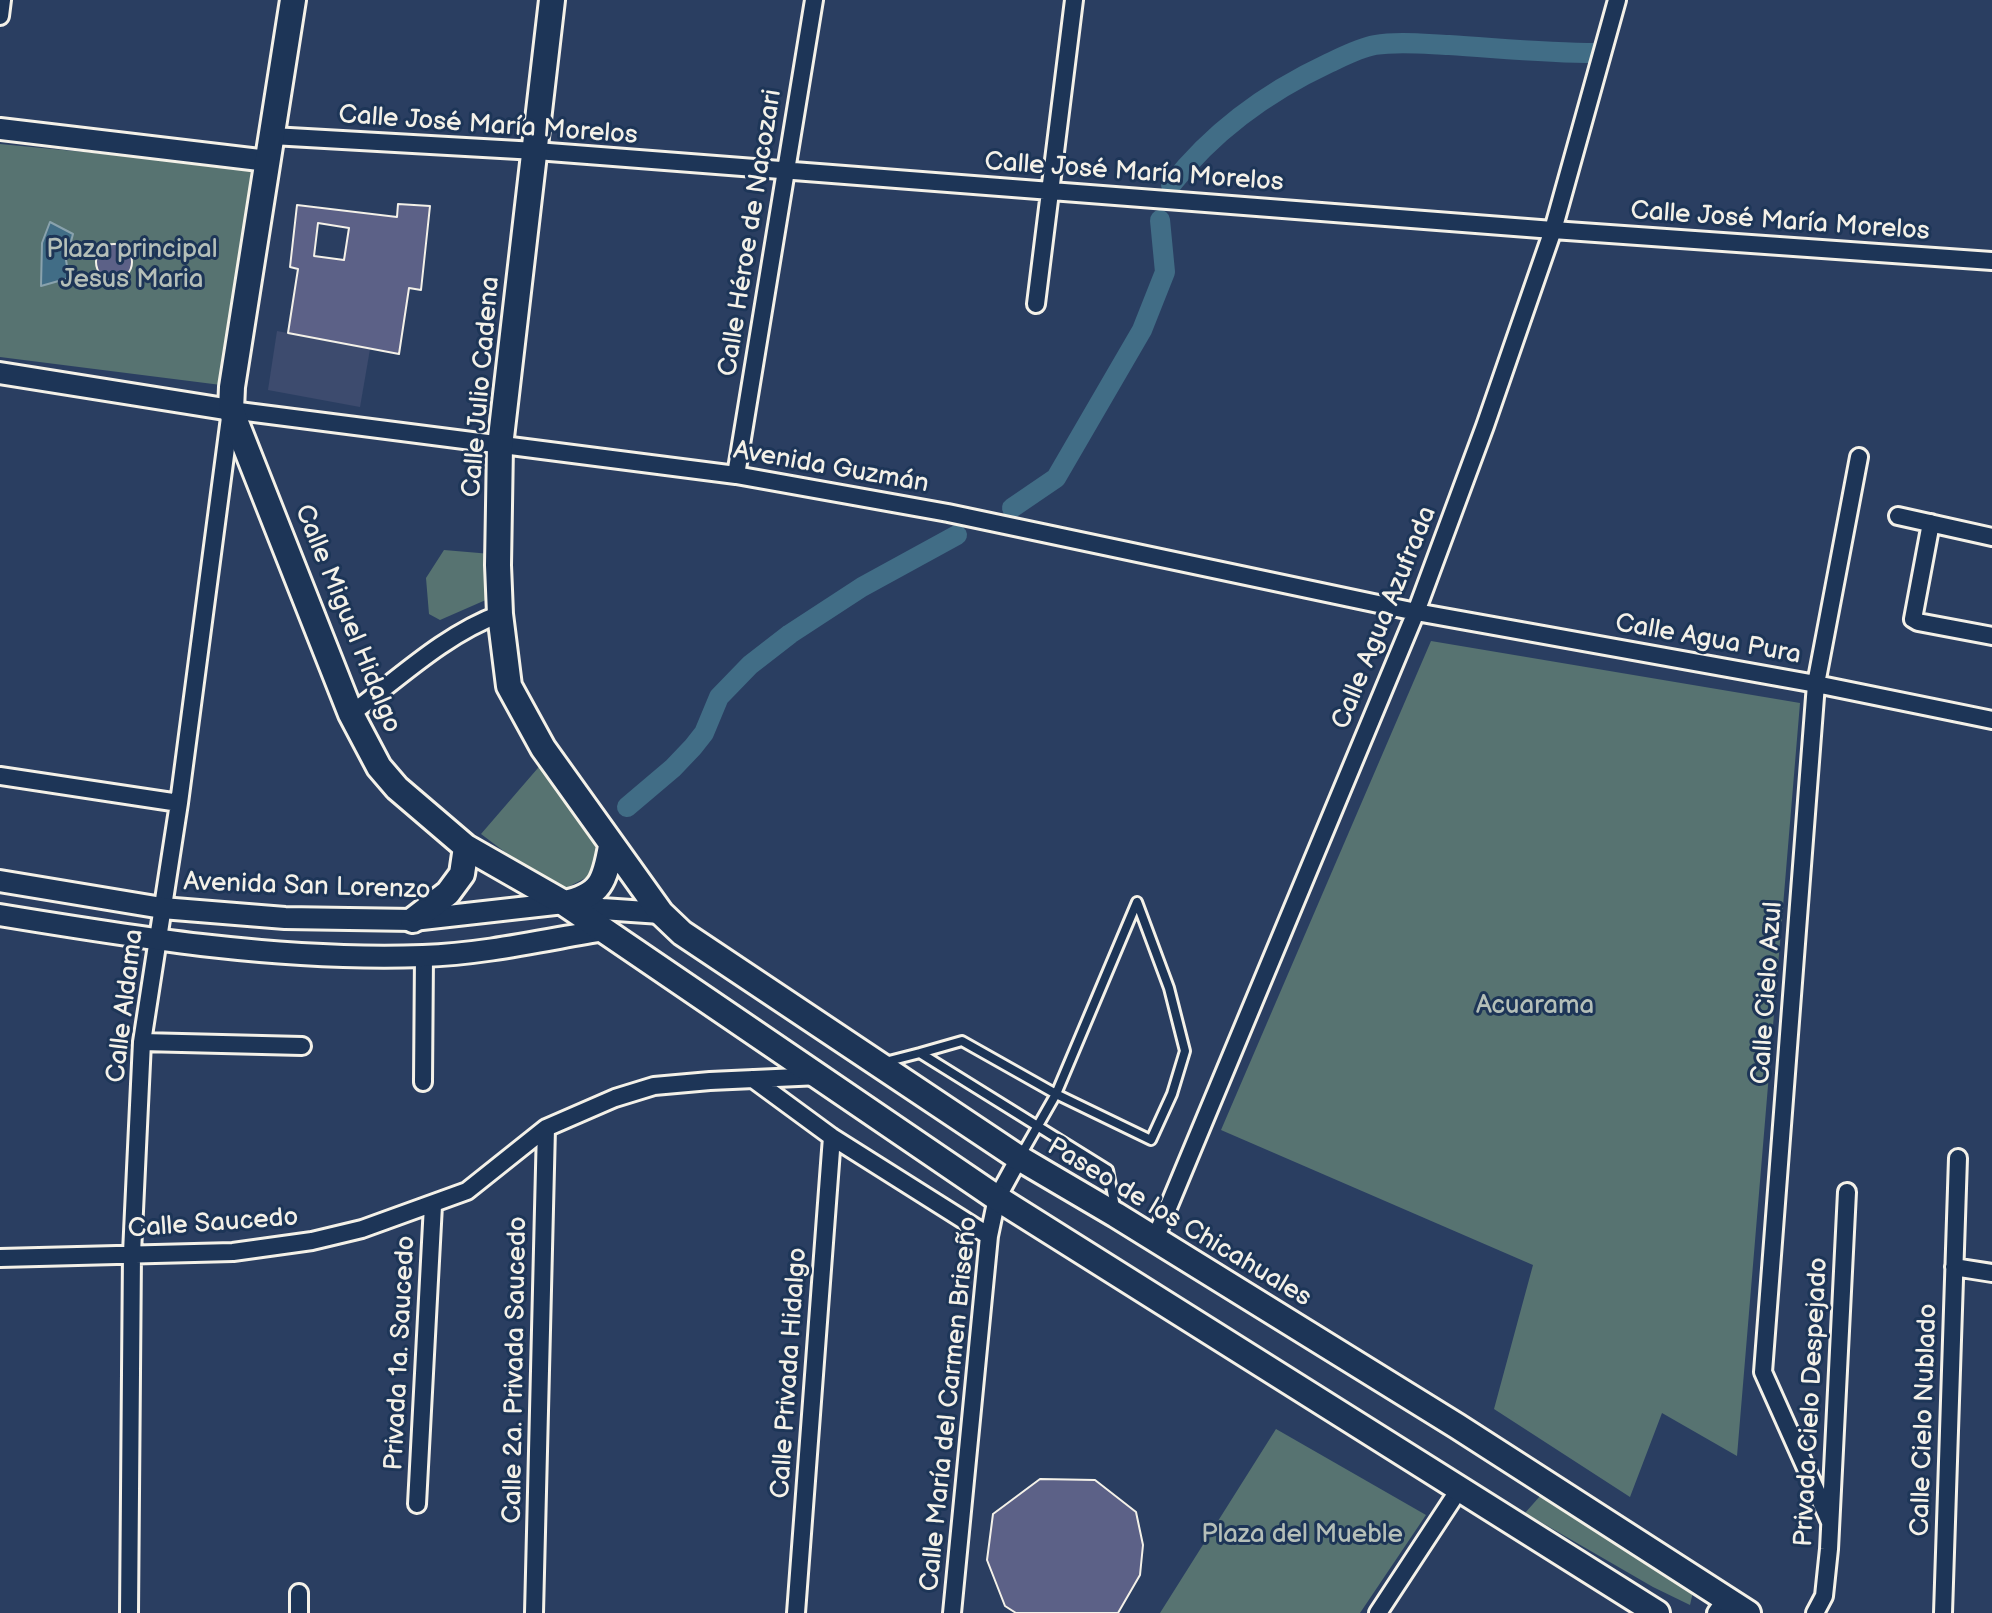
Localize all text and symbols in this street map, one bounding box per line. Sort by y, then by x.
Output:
street label: Calle Héroe de Nacozari [713,87,789,379]
street label: Calle José María Morelos [337,100,639,152]
street label: Calle José María Morelos [983,147,1285,199]
street label: Calle José María Morelos [1629,196,1931,248]
park label: Plaza principal Jesus Maria [46,234,218,296]
street label: Calle Julio Cadena [457,275,507,499]
street label: Avenida Guzmán [731,435,931,501]
street label: Calle Miguel Hidalgo [287,500,407,738]
street label: Calle Agua Azufrada [1326,502,1444,734]
street label: Calle Agua Pura [1613,608,1803,672]
street label: Avenida San Lorenzo [183,867,431,907]
street label: Calle Cielo Azul [1746,901,1790,1085]
street label: Calle Aldama [101,927,151,1085]
park label: Acuarama [1476,990,1594,1022]
street label: Paseo de los Chicahuales [1041,1132,1317,1314]
street label: Calle Saucedo [127,1202,299,1246]
street label: Calle María del Carmen Briseño [915,1215,985,1593]
street label: Calle 2a. Privada Saucedo [498,1216,534,1524]
street label: Privada 1a. Saucedo [379,1235,423,1471]
street label: Calle Privada Hidalgo [766,1246,814,1500]
street label: Privada Cielo Despejado [1789,1256,1835,1548]
street label: Calle Cielo Nublado [1905,1303,1945,1537]
park label: Plaza del Mueble [1201,1519,1403,1551]

